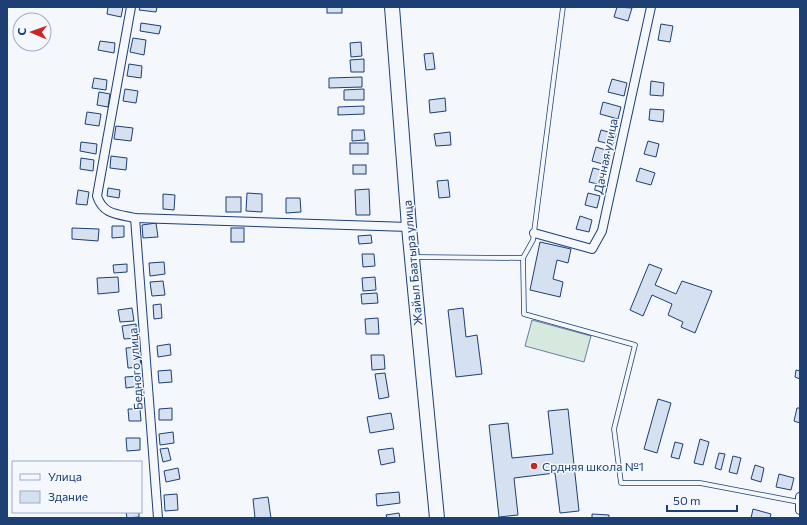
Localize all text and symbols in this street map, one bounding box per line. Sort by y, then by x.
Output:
north arrow [12,12,52,52]
text: С [15,27,28,36]
street label: Дачная улица [590,117,620,195]
street label: Жайыл Баатыра улица [400,200,424,326]
street label: Бедного улица [125,327,145,411]
place label: Срдняя школа №1 [542,459,644,473]
legend [12,461,142,513]
marker: Срдняя школа №1 [529,461,539,471]
text: Улица [48,469,82,483]
scale bar [667,487,737,513]
text: Здание [48,489,88,503]
text: 50 m [673,493,701,507]

